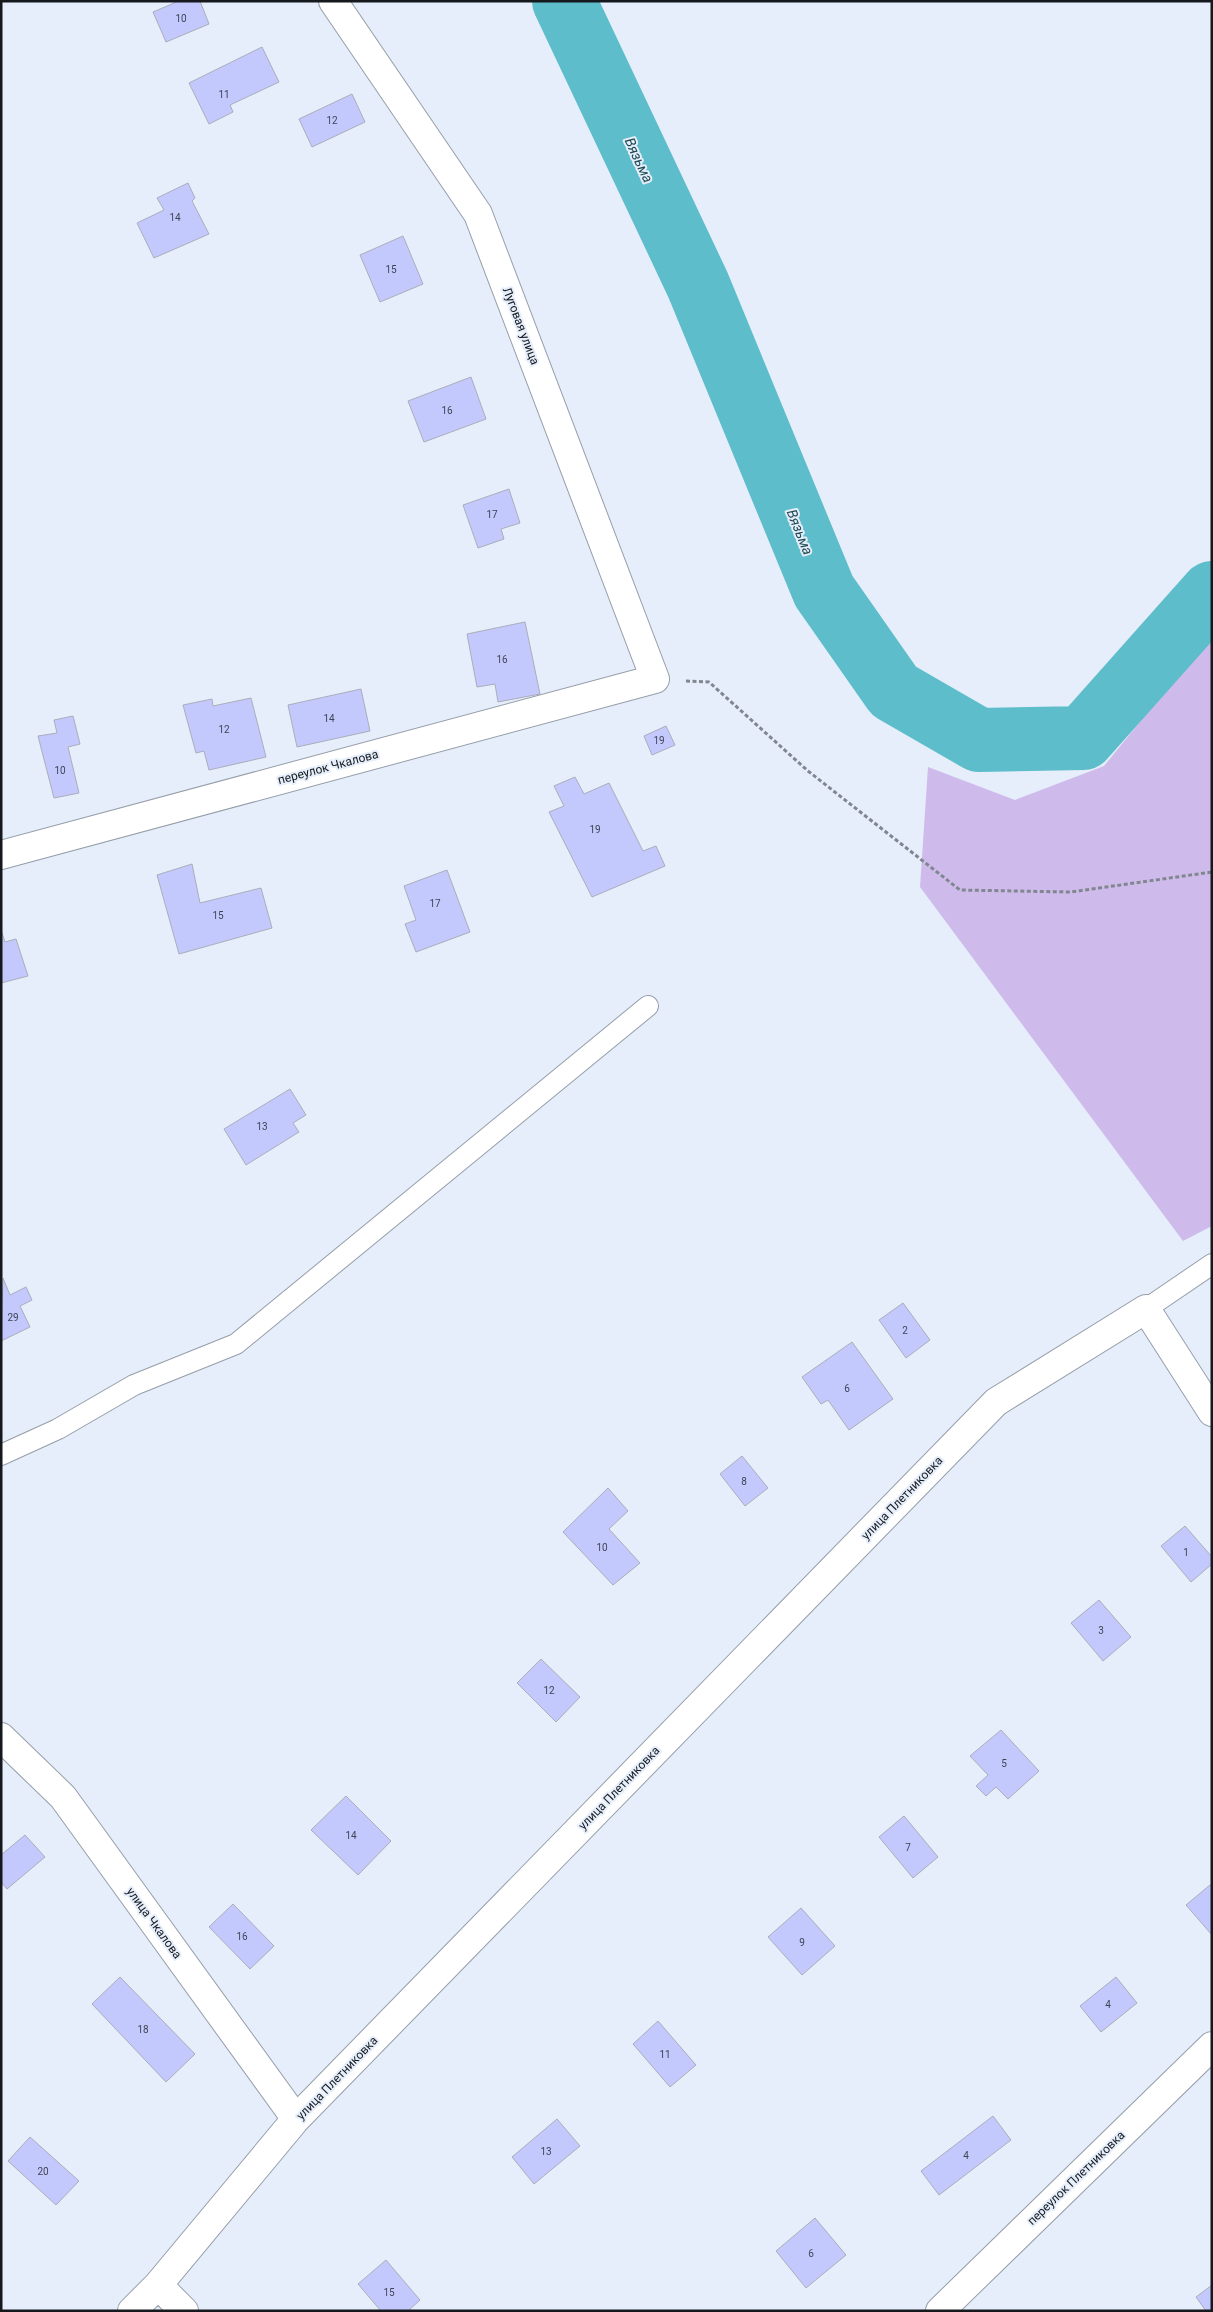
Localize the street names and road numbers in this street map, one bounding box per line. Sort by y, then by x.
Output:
street label: Луговая улица [500,285,542,367]
street label: переулок Чкалова [276,747,380,787]
street label: улица Плетниковка [859,1453,945,1543]
street label: улица Плетниковка [576,1743,662,1833]
street label: улица Чкалова [124,1885,184,1961]
street label: улица Плетниковка [294,2033,380,2123]
street label: переулок Плетниковка [1025,2128,1127,2228]

